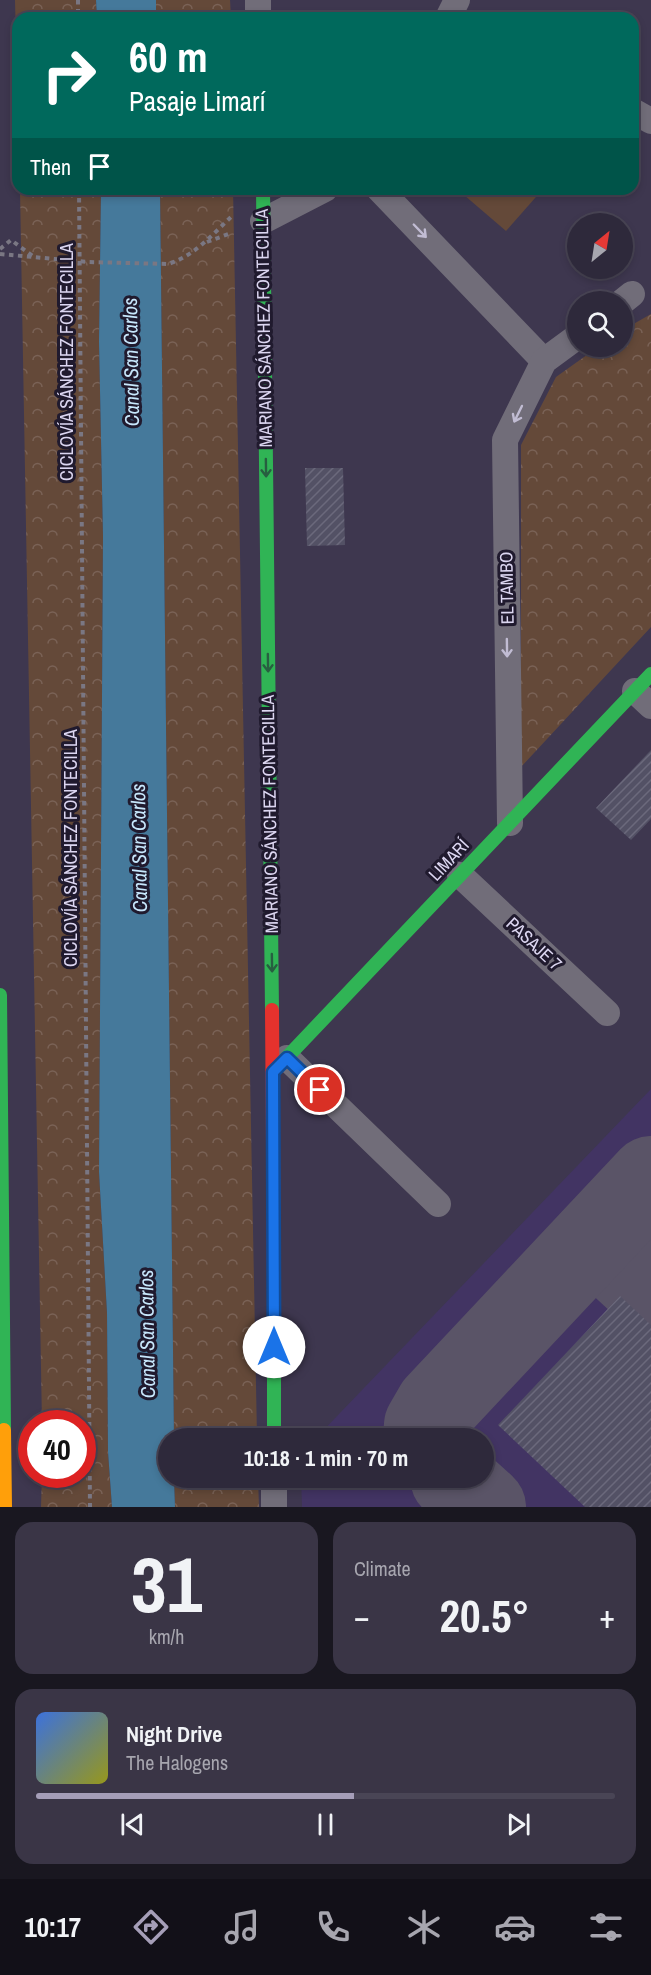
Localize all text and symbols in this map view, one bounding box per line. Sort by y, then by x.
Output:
text: 60 m [129,29,208,85]
icon: right [30,36,108,114]
text: Pasaje Limarí [129,83,266,119]
icon: arrive [83,150,116,183]
text: Then [30,152,71,182]
street label: MARIANO SÁNCHEZ FONTECILLA [249,208,278,448]
north arrow [567,213,633,279]
map controls [567,213,633,357]
one-way arrow [413,224,427,239]
street label: CICLOVÍA SÁNCHEZ FONTECILLA [54,243,79,481]
button: search [567,291,633,357]
water label: Canal San Carlos [116,298,145,427]
one-way arrow [511,405,523,423]
one-way arrow [260,458,272,478]
street label: EL TAMBO [493,551,520,625]
one-way arrow [502,637,513,657]
one-way arrow [263,653,274,673]
street label: MARIANO SÁNCHEZ FONTECILLA [255,694,284,934]
street label: CICLOVÍA SÁNCHEZ FONTECILLA [58,729,83,967]
water label: Canal San Carlos [124,784,153,913]
street label: LIMARÍ [423,832,475,886]
street label: PASAJE 7 [501,911,568,976]
one-way arrow [266,953,278,973]
pin [294,1064,345,1115]
icon: arrive [303,1073,336,1106]
water label: Canal San Carlos [132,1270,161,1399]
position arrow [242,1315,306,1379]
speed limit sign: 40 [18,1410,96,1488]
text: 10:18 · 1 min · 70 m [244,1443,408,1473]
text: 31 [131,1531,202,1636]
text: Climate [354,1555,411,1582]
text: 20.5° [440,1585,529,1646]
text: − [354,1594,370,1638]
text: + [599,1594,615,1638]
text: km/h [149,1623,184,1650]
text: Night Drive [126,1719,222,1749]
text: The Halogens [126,1749,228,1776]
icon: previous [116,1808,149,1841]
icon: pause [309,1808,342,1841]
icon: next [502,1808,535,1841]
icon: directions [130,1906,172,1948]
icon: music [221,1906,263,1948]
icon: phone [312,1906,354,1948]
icon: climate [403,1906,445,1948]
icon: car [494,1906,536,1948]
icon: filters [585,1906,627,1948]
text: 10:17 [24,1909,81,1945]

